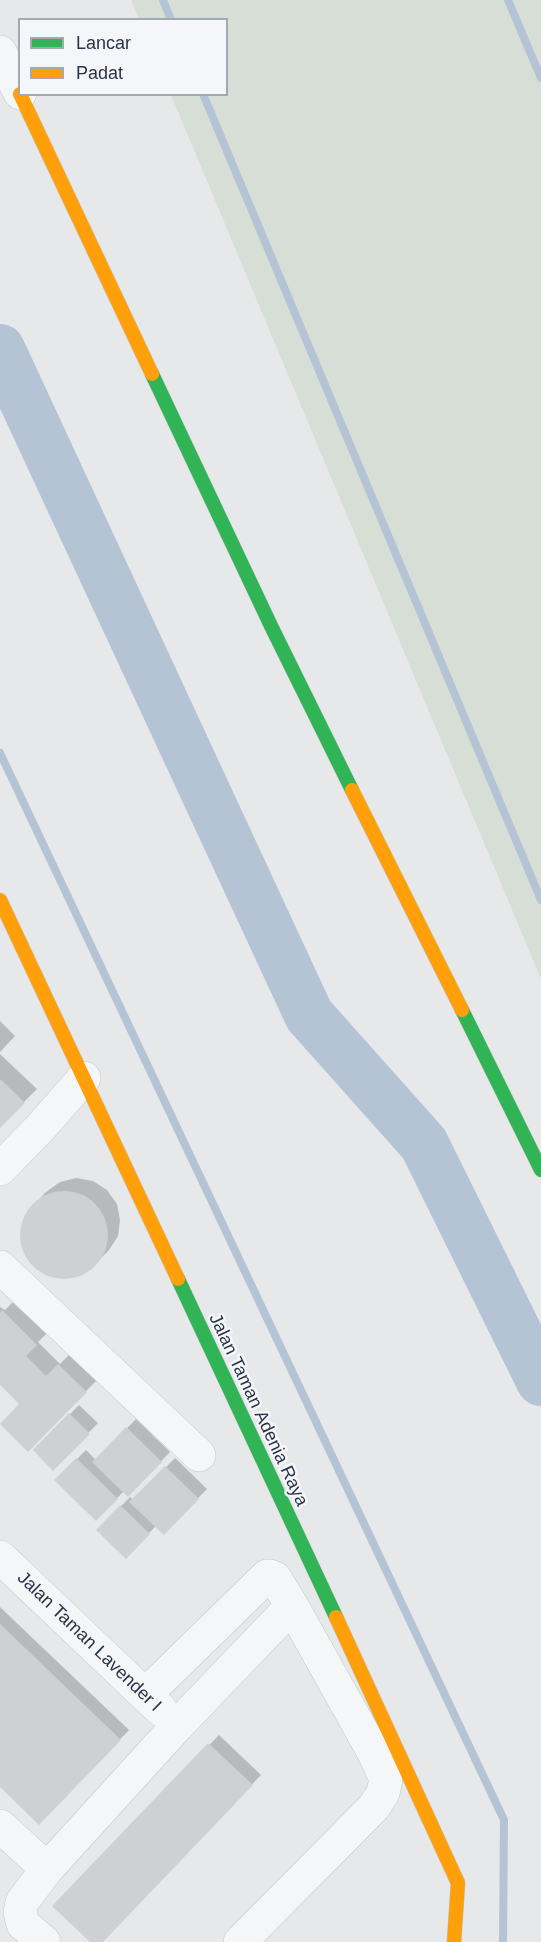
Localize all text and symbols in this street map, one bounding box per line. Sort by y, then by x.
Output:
legend [18,18,228,96]
text: Lancar [76,33,131,53]
text: Padat [76,63,123,83]
street label: Jalan Taman Adenia Raya [204,1310,312,1510]
street label: Jalan Taman Lavender I [12,1568,166,1716]

